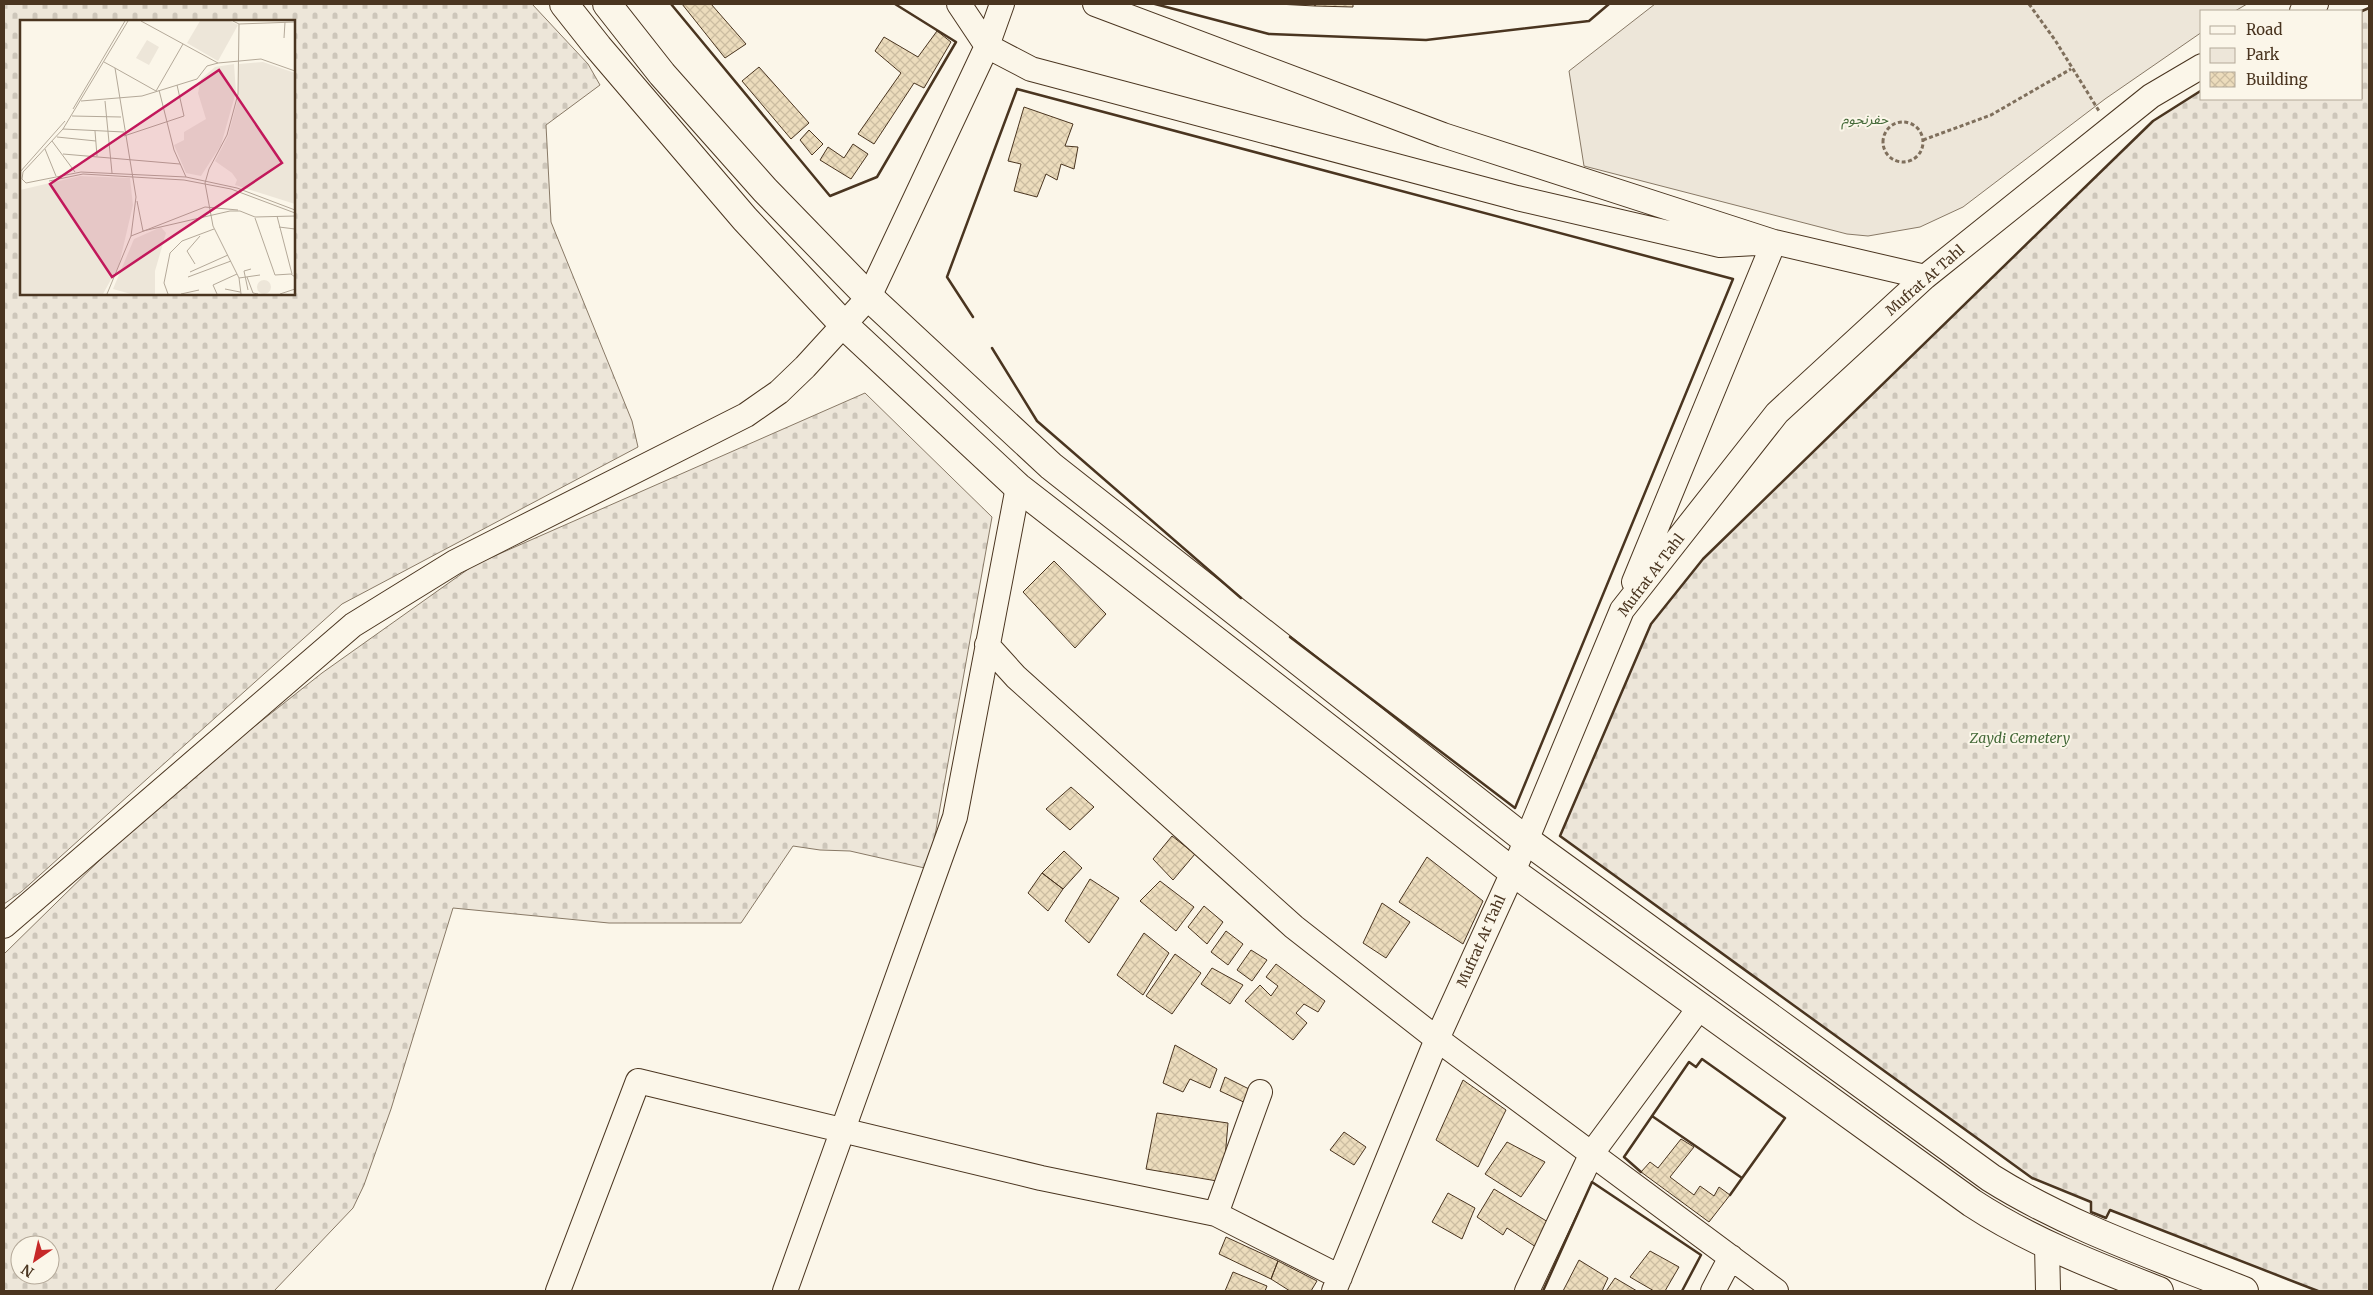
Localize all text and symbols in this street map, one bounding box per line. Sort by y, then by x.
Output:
legend [2200,10,2363,100]
inset map [20,20,295,295]
text: Road [2246,20,2282,39]
text: Park [2246,45,2280,64]
text: Building [2246,70,2308,89]
park label: حفرنجوم [1841,110,1889,130]
street label: Mufrat At Tahl [1882,240,1969,319]
street label: Mufrat At Tahl [1614,530,1688,620]
park label: Zaydi Cemetery [1969,729,2071,747]
street label: Mufrat At Tahl [1453,892,1510,990]
north arrow [10,1235,60,1285]
text: N [18,1260,37,1281]

